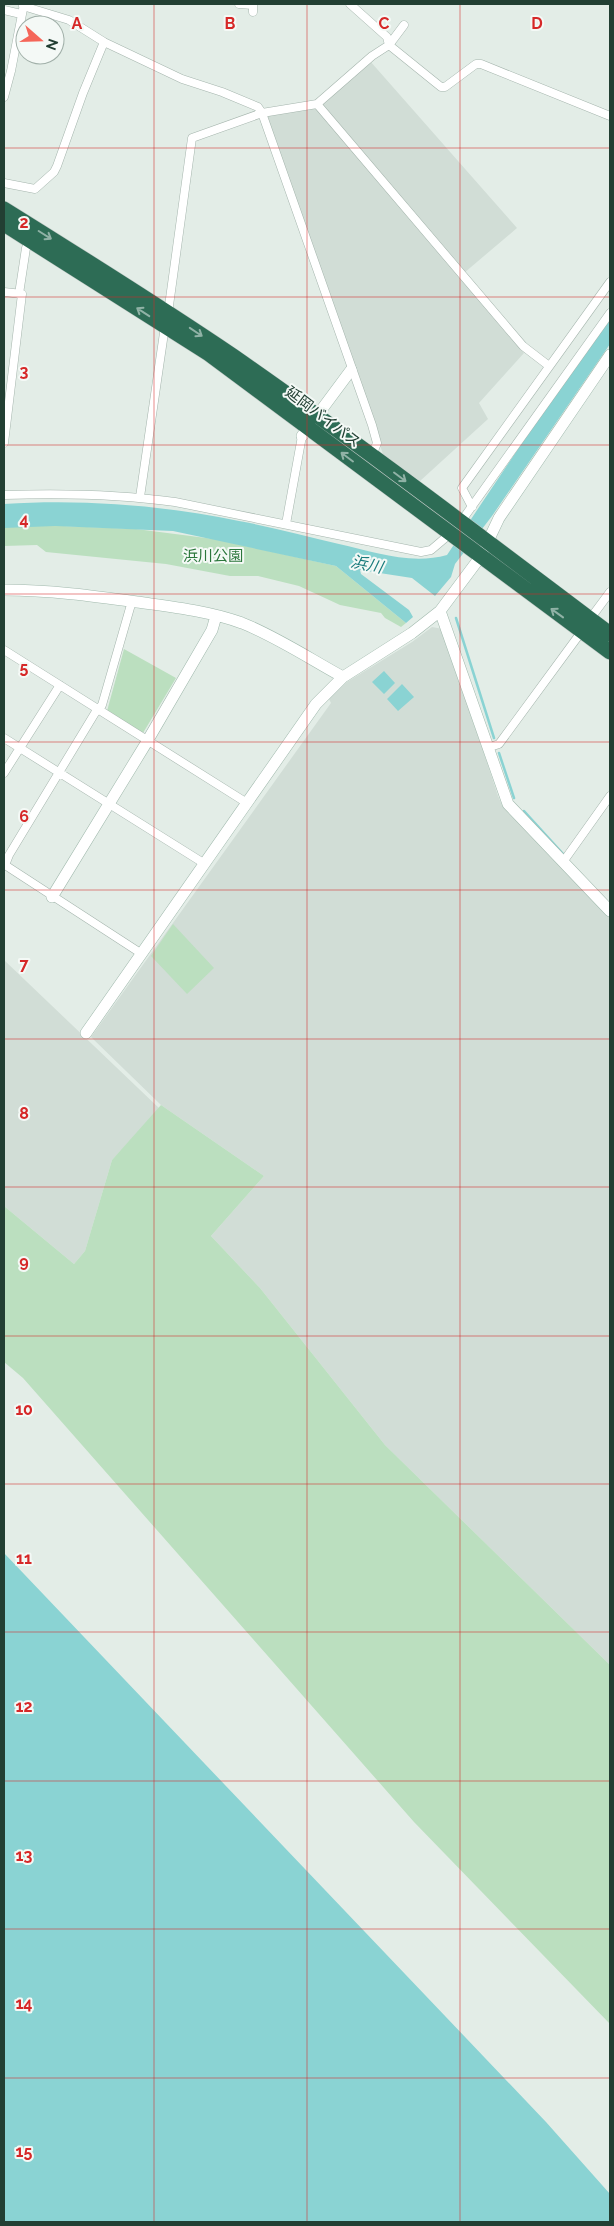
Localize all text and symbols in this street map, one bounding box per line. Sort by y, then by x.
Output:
text: A [72,14,83,33]
text: B [225,14,236,33]
text: C [379,14,390,33]
text: D [531,14,543,33]
north arrow [15,15,65,65]
text: N [43,37,62,52]
text: 2 [19,213,29,232]
one-way arrow [38,230,52,240]
one-way arrow [137,306,151,316]
one-way arrow [189,327,203,337]
text: 3 [20,362,29,381]
street label: 延岡バイパス [282,383,364,451]
one-way arrow [341,451,354,462]
one-way arrow [393,471,406,482]
text: 4 [19,510,29,529]
park label: 浜川公園 [183,547,243,565]
water label: 浜川 [349,552,386,578]
one-way arrow [550,608,564,618]
text: 5 [20,658,29,677]
text: 6 [19,807,29,826]
text: 7 [20,955,29,974]
text: 8 [19,1104,29,1123]
text: 9 [19,1252,29,1271]
text: 10 [15,1400,33,1419]
text: 11 [16,1549,32,1568]
text: 12 [16,1697,32,1716]
text: 13 [16,1846,32,1865]
text: 14 [15,1994,33,2013]
text: 15 [16,2142,33,2161]

